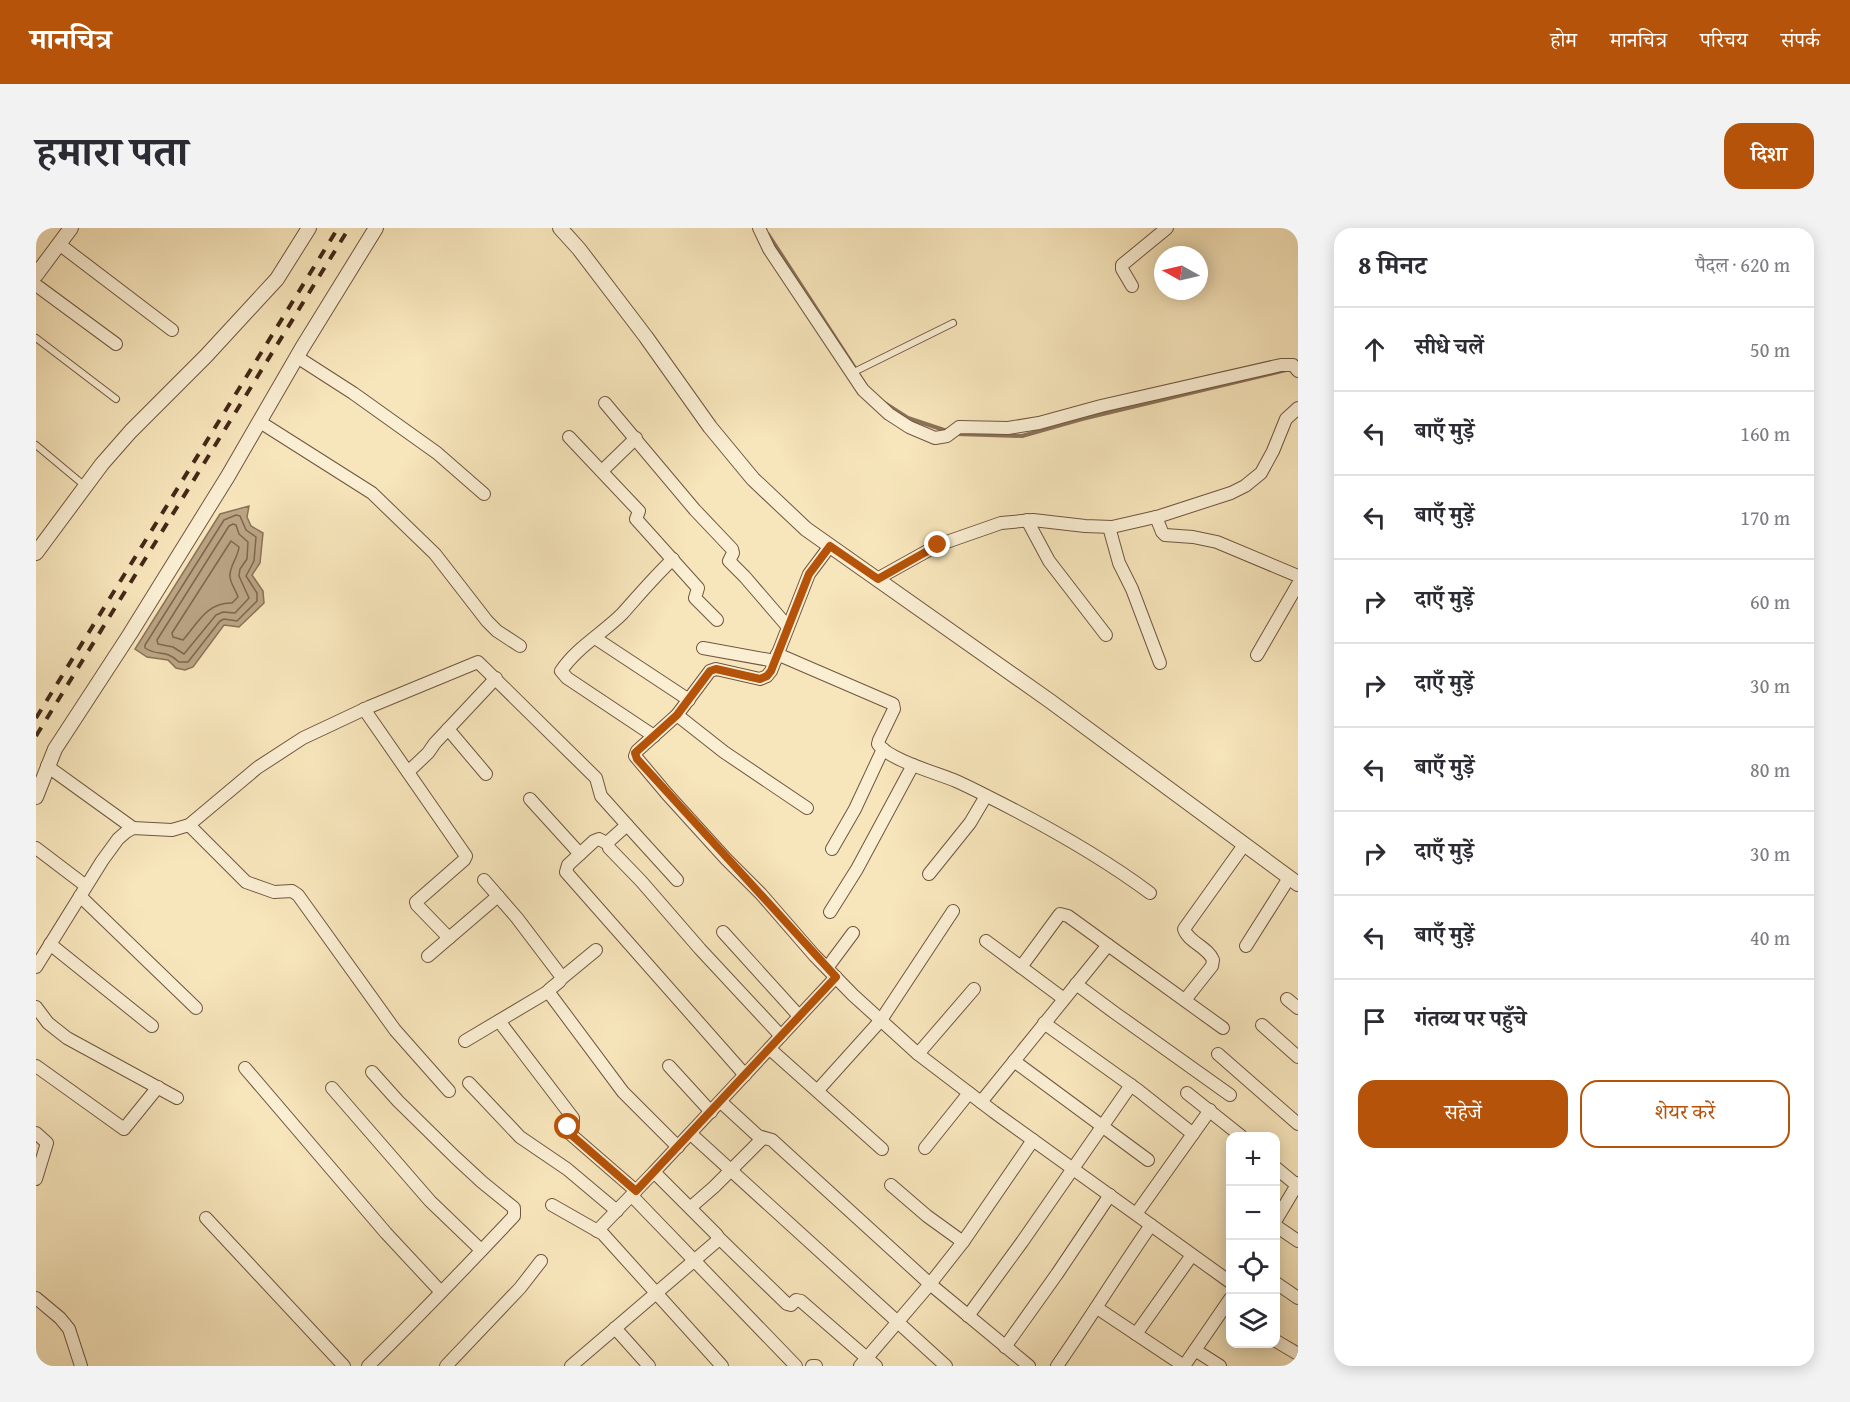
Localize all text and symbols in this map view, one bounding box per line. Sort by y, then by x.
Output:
text: मानचित्र [30,18,112,59]
text: होम [1550,24,1577,55]
text: मानचित्र [1610,24,1667,55]
text: परिचय [1700,24,1748,55]
text: संपर्क [1781,24,1820,55]
text: हमारा पता [36,120,188,181]
button: दिशा [1724,123,1814,189]
text: 8 मिनट [1358,245,1426,284]
north arrow [1154,246,1208,300]
text: पैदल · 620 m [1696,250,1790,279]
text: सीधे चलें [1415,330,1484,362]
icon: ahead [1358,333,1391,366]
text: 50 m [1750,335,1790,364]
text: बाएँ मुड़ें [1415,414,1474,446]
icon: left [1358,417,1391,450]
text: 160 m [1740,419,1790,448]
text: बाएँ मुड़ें [1415,498,1474,530]
icon: left [1358,501,1391,534]
text: 170 m [1740,503,1790,532]
route end [924,531,950,557]
text: दाएँ मुड़ें [1415,582,1474,614]
icon: right [1358,585,1391,618]
text: 60 m [1750,587,1790,616]
text: दाएँ मुड़ें [1415,666,1474,698]
icon: right [1358,669,1391,702]
text: 30 m [1750,671,1790,700]
text: बाएँ मुड़ें [1415,750,1474,782]
icon: left [1358,753,1391,786]
text: 80 m [1750,755,1790,784]
text: दाएँ मुड़ें [1415,834,1474,866]
icon: right [1358,837,1391,870]
text: 30 m [1750,839,1790,868]
text: बाएँ मुड़ें [1415,918,1474,950]
icon: left [1358,921,1391,954]
text: 40 m [1750,923,1790,952]
text: गंतव्य पर पहुँचे [1415,1002,1526,1034]
icon: arrive [1358,1005,1391,1038]
button: सहेजें [1358,1080,1568,1148]
button: शेयर करें [1580,1080,1790,1148]
route start [554,1113,580,1139]
map controls [1226,1132,1280,1348]
button: + [1226,1132,1280,1186]
button: − [1226,1186,1280,1240]
button: locate [1226,1240,1280,1294]
button: layers [1226,1294,1280,1348]

